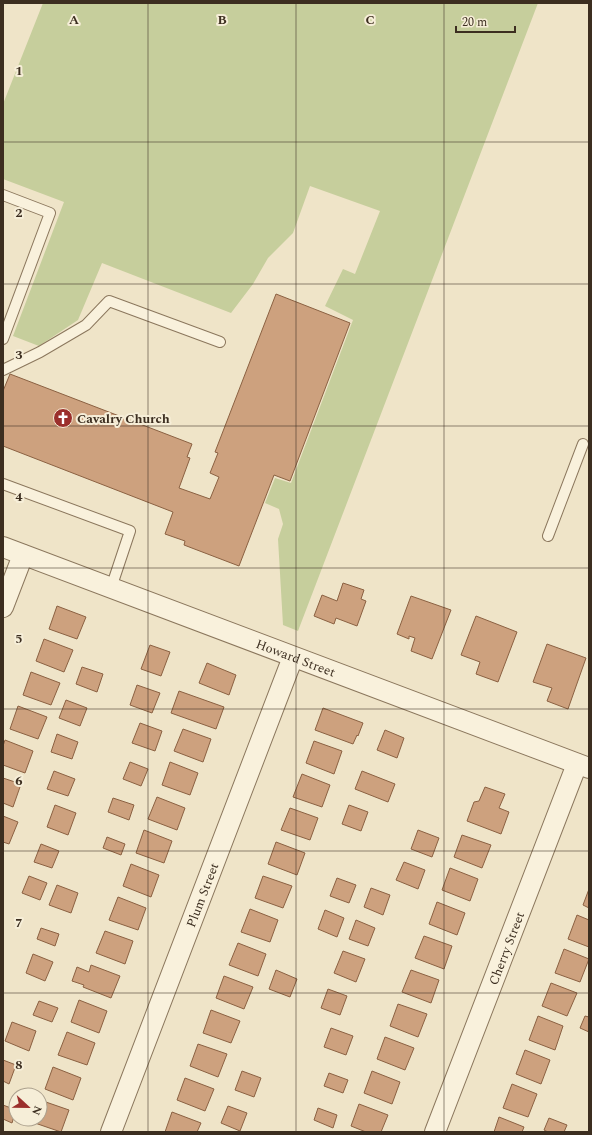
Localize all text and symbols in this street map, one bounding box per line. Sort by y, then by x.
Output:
scale bar [456,8,515,34]
text: A [69,10,79,30]
text: B [217,10,227,30]
text: C [365,10,375,30]
text: 20 m [462,13,487,32]
text: 1 [15,61,23,81]
text: 2 [15,203,23,223]
text: 3 [15,345,23,365]
church icon: Cavalry Church [52,407,74,429]
place label: Cavalry Church [77,409,170,429]
text: 4 [15,487,23,507]
text: 5 [15,629,23,649]
street label: Howard Street [253,634,339,683]
text: 6 [15,771,23,791]
street label: Plum Street [181,859,224,931]
street label: Cherry Street [484,909,530,988]
text: 7 [15,913,23,933]
text: 8 [15,1055,23,1075]
north arrow [8,1087,48,1127]
text: N [27,1103,46,1118]

